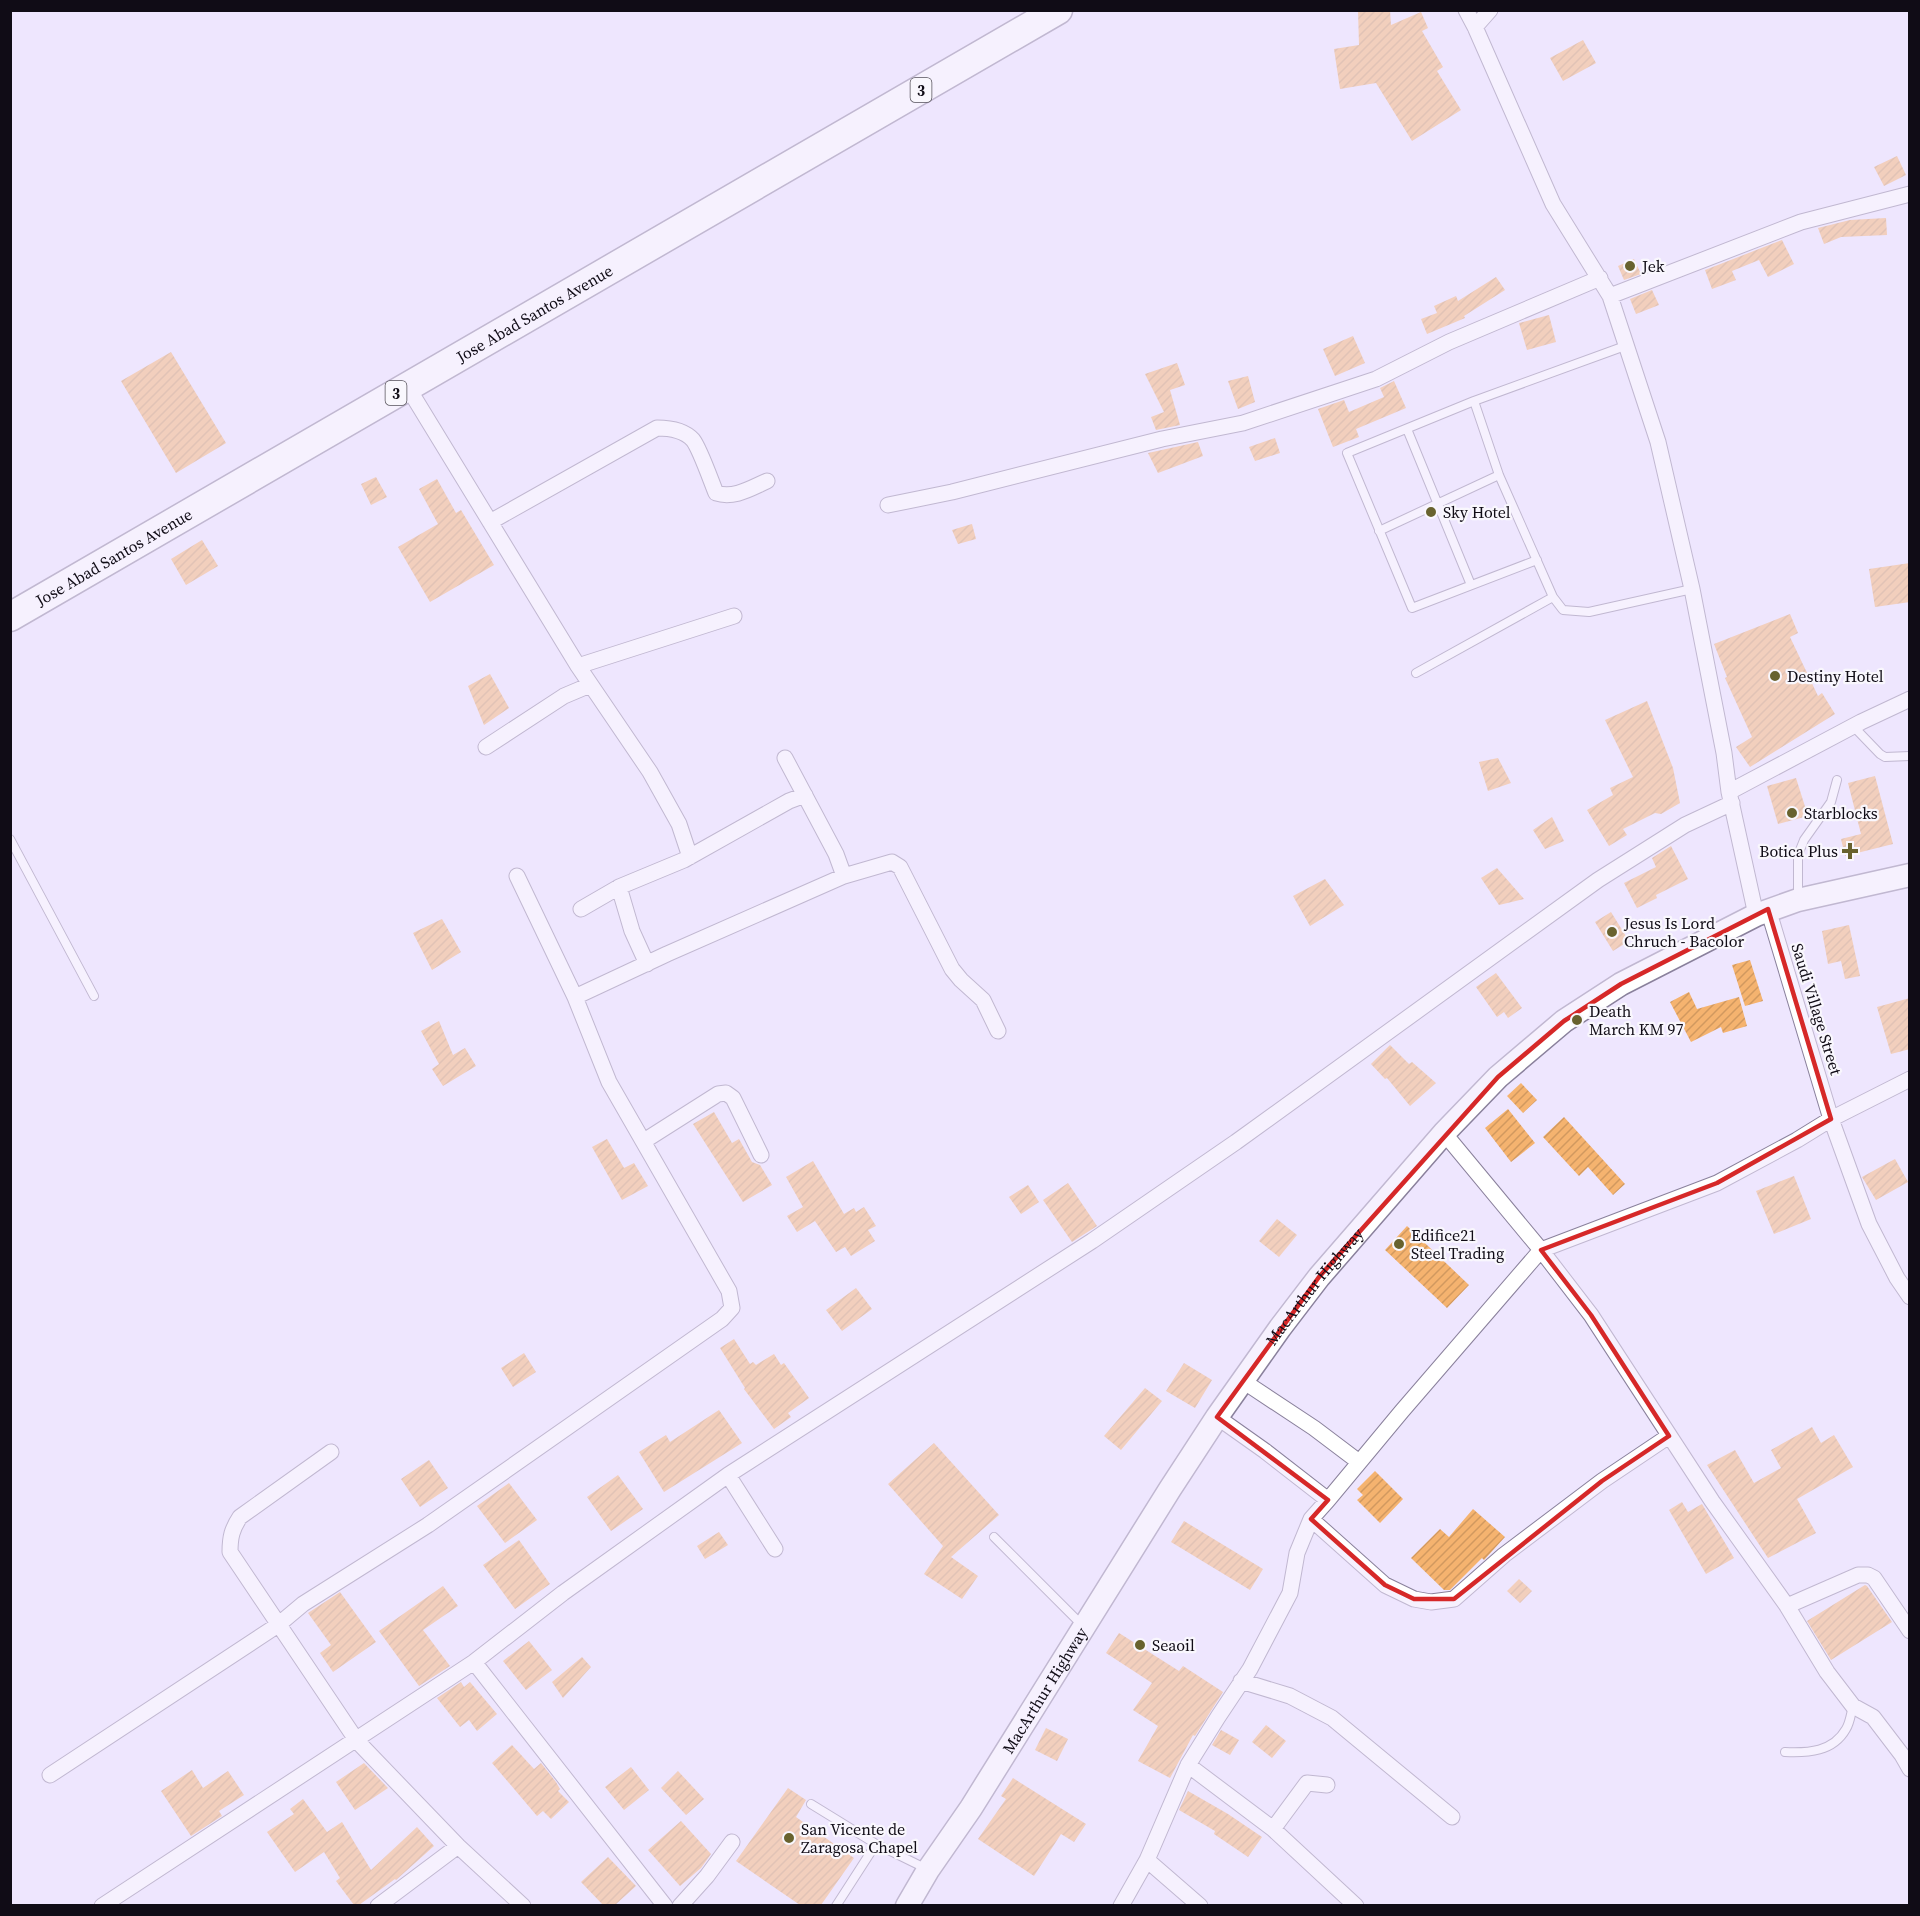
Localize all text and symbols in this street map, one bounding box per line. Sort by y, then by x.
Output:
road number: 3 [910,78,932,102]
place label: Jek [1641,255,1665,277]
street label: Jose Abad Santos Avenue [451,259,617,368]
marker: Jek [1623,259,1637,273]
road number: 3 [386,381,406,405]
place label: Sky Hotel [1443,501,1511,523]
street label: Jose Abad Santos Avenue [31,503,196,611]
marker: Sky Hotel [1424,505,1438,519]
place label: Destiny Hotel [1787,665,1884,687]
marker: Destiny Hotel [1768,669,1782,683]
place label: Starblocks [1804,802,1878,824]
marker: Starblocks [1785,806,1799,820]
place label: Botica Plus [1759,840,1838,862]
marker: Botica Plus [1843,844,1857,858]
place label: Jesus Is Lord Chruch - Bacolor [1623,912,1745,952]
marker: Jesus Is Lord Chruch - Bacolor [1605,925,1619,939]
street label: Saudi Village Street [1787,941,1848,1078]
place label: Death March KM 97 [1589,1000,1684,1040]
marker: Death March KM 97 [1570,1013,1584,1027]
street label: MacArthur Highway [1260,1222,1369,1350]
place label: Edifice21 Steel Trading [1411,1224,1504,1264]
marker: Edifice21 Steel Trading [1392,1237,1406,1251]
street label: MacArthur Highway [997,1622,1093,1758]
place label: Seaoil [1152,1634,1195,1656]
marker: Seaoil [1133,1638,1147,1652]
place label: San Vicente de Zaragosa Chapel [801,1818,918,1858]
marker: San Vicente de Zaragosa Chapel [782,1831,796,1845]

